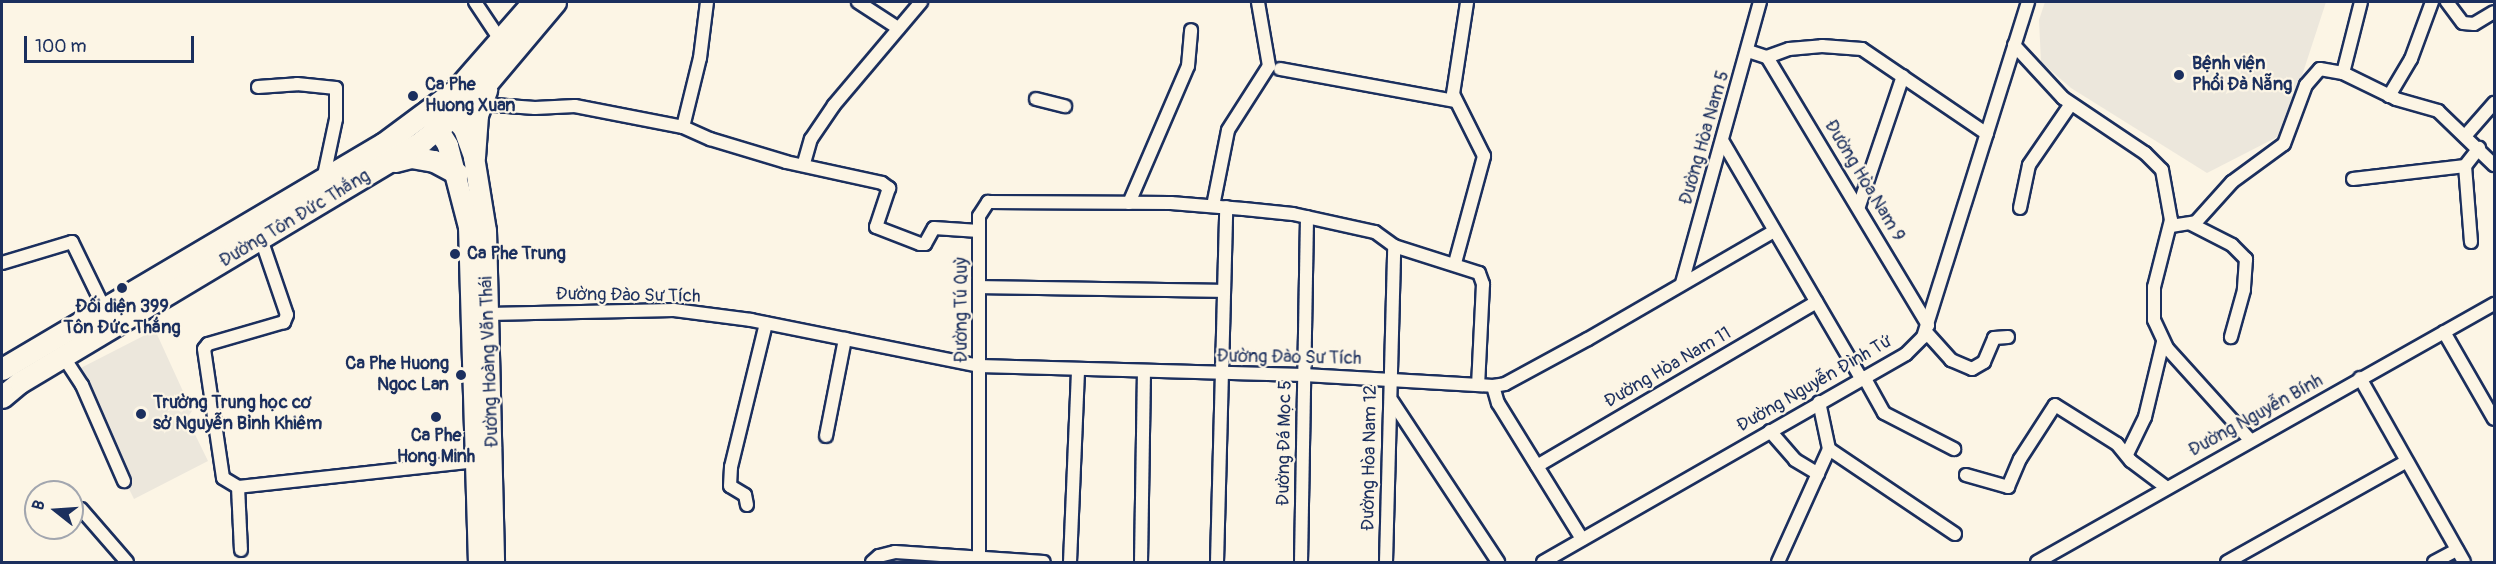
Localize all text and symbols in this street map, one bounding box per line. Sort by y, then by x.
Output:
scale bar [27,24,196,62]
text: 100 m [35,35,87,58]
place label: Bệnh viện Phổi Đà Nẵng [2192,54,2292,97]
marker: Bệnh viện Phổi Đà Nẵng [2170,66,2188,84]
street label: Đường Hòa Nam 5 [1676,68,1734,208]
place label: Ca Phe Huong Xuan [425,75,515,118]
marker: Ca Phe Huong Xuan [406,89,420,103]
street label: Đường Hòa Nam 9 [1819,116,1909,246]
street label: Đường Tôn Đức Thắng [216,165,374,273]
place label: Ca Phe Trung [467,243,566,265]
marker: Ca Phe Trung [448,247,462,261]
street label: Đường Tú Quỳ [951,257,973,363]
street label: Đường Hoàng Văn Thái [476,276,504,448]
marker: Đối diện 399 Tôn Đức Thắng [115,281,129,295]
street label: Đường Đào Sư Tích [555,284,701,308]
place label: Đối diện 399 Tôn Đức Thắng [63,297,181,340]
street label: Đường Hòa Nam 11 [1601,323,1735,413]
street label: Đường Nguyễn Đình Tứ [1733,331,1897,437]
street label: Đường Đào Sư Tích [1216,346,1362,370]
place label: Ca Phe Huong Ngoc Lan [345,354,449,397]
marker: Ca Phe Huong Ngoc Lan [454,368,468,382]
street label: Đường Nguyễn Bính [2185,370,2327,462]
street label: Đường Đá Mọc 5 [1273,380,1297,506]
street label: Đường Hòa Nam 12 [1358,385,1382,531]
place label: Trường Trung học cơ sở Nguyễn Bỉnh Khiêm [153,393,322,436]
marker: Trường Trung học cơ sở Nguyễn Bỉnh Khiêm [134,407,148,421]
marker: Ca Phe Hong Minh [429,410,443,424]
place label: Ca Phe Hong Minh [397,426,475,468]
north arrow [24,480,84,540]
text: B [28,498,50,513]

